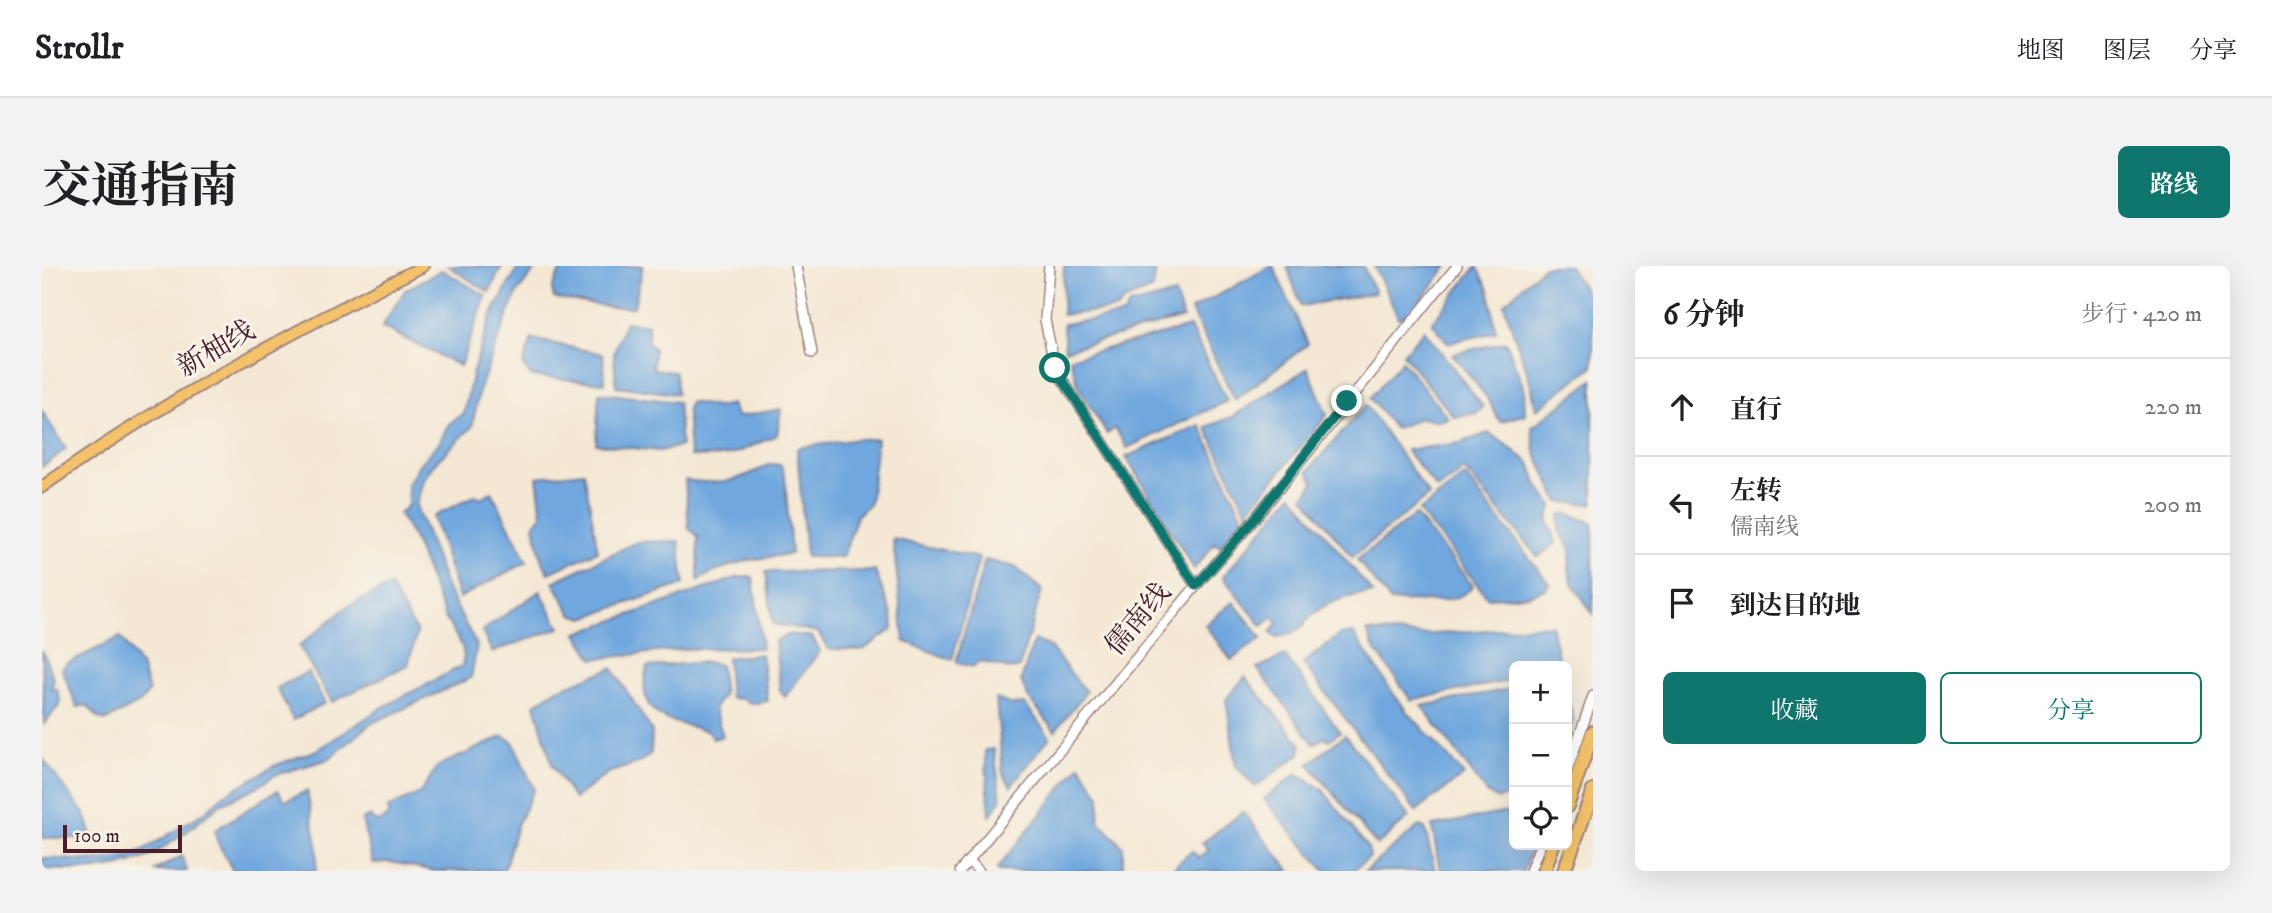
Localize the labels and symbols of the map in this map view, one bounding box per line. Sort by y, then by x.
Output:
street label: 新柚线 [171,313,261,385]
route start [1039,352,1070,383]
route end [1331,385,1362,416]
street label: 儒南线 [1098,576,1178,662]
scale bar [63,822,182,854]

